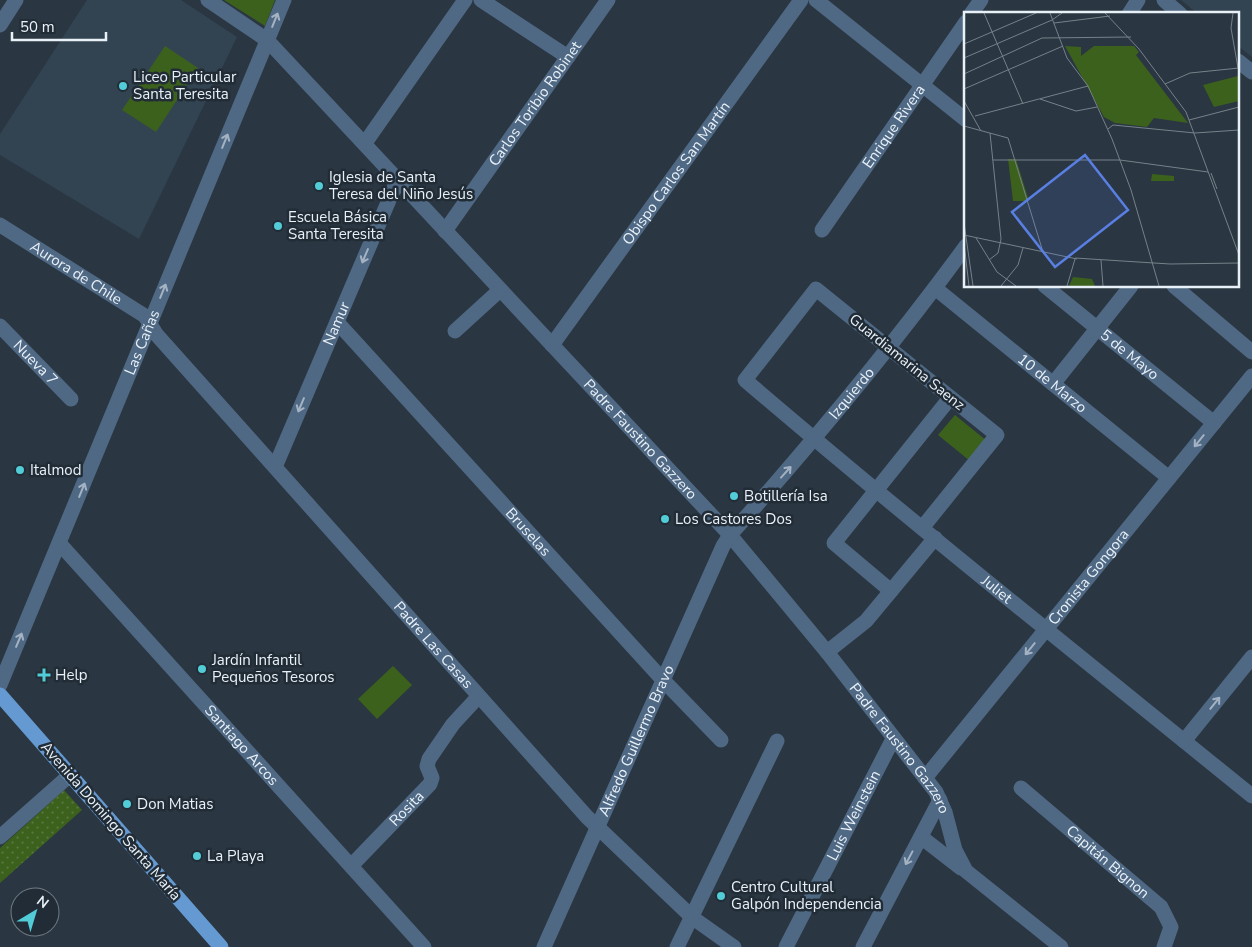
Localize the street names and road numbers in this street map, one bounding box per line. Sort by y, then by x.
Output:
street label: Carlos Toribio Robinet [484,36,586,170]
street label: Enrique Rivera [858,81,930,172]
street label: Obispo Carlos San Martín [618,97,735,249]
street label: Aurora de Chile [26,236,126,309]
street label: Namur [318,298,355,348]
street label: Las Cañas [120,307,164,378]
street label: Guardiamarina Saenz [845,309,969,415]
street label: 5 de Mayo [1096,325,1163,384]
street label: Nueva 7 [9,336,62,390]
street label: 10 de Marzo [1013,349,1091,417]
street label: Izquierdo [824,363,879,423]
street label: Padre Faustino Gazzero [579,375,702,504]
street label: Bruselas [501,504,555,560]
street label: Cronista Gongora [1043,525,1133,629]
street label: Juliet [976,570,1017,608]
street label: Padre Las Casas [389,597,478,693]
street label: Alfredo Guillermo Bravo [594,662,679,820]
street label: Padre Faustino Gazzero [845,679,954,817]
street label: Santiago Arcos [200,701,283,790]
street label: Avenida Domingo Santa María [36,737,186,905]
street label: Luis Weinstein [822,767,885,864]
street label: Rosita [385,786,428,830]
street label: Capitán Bignon [1062,821,1154,903]

